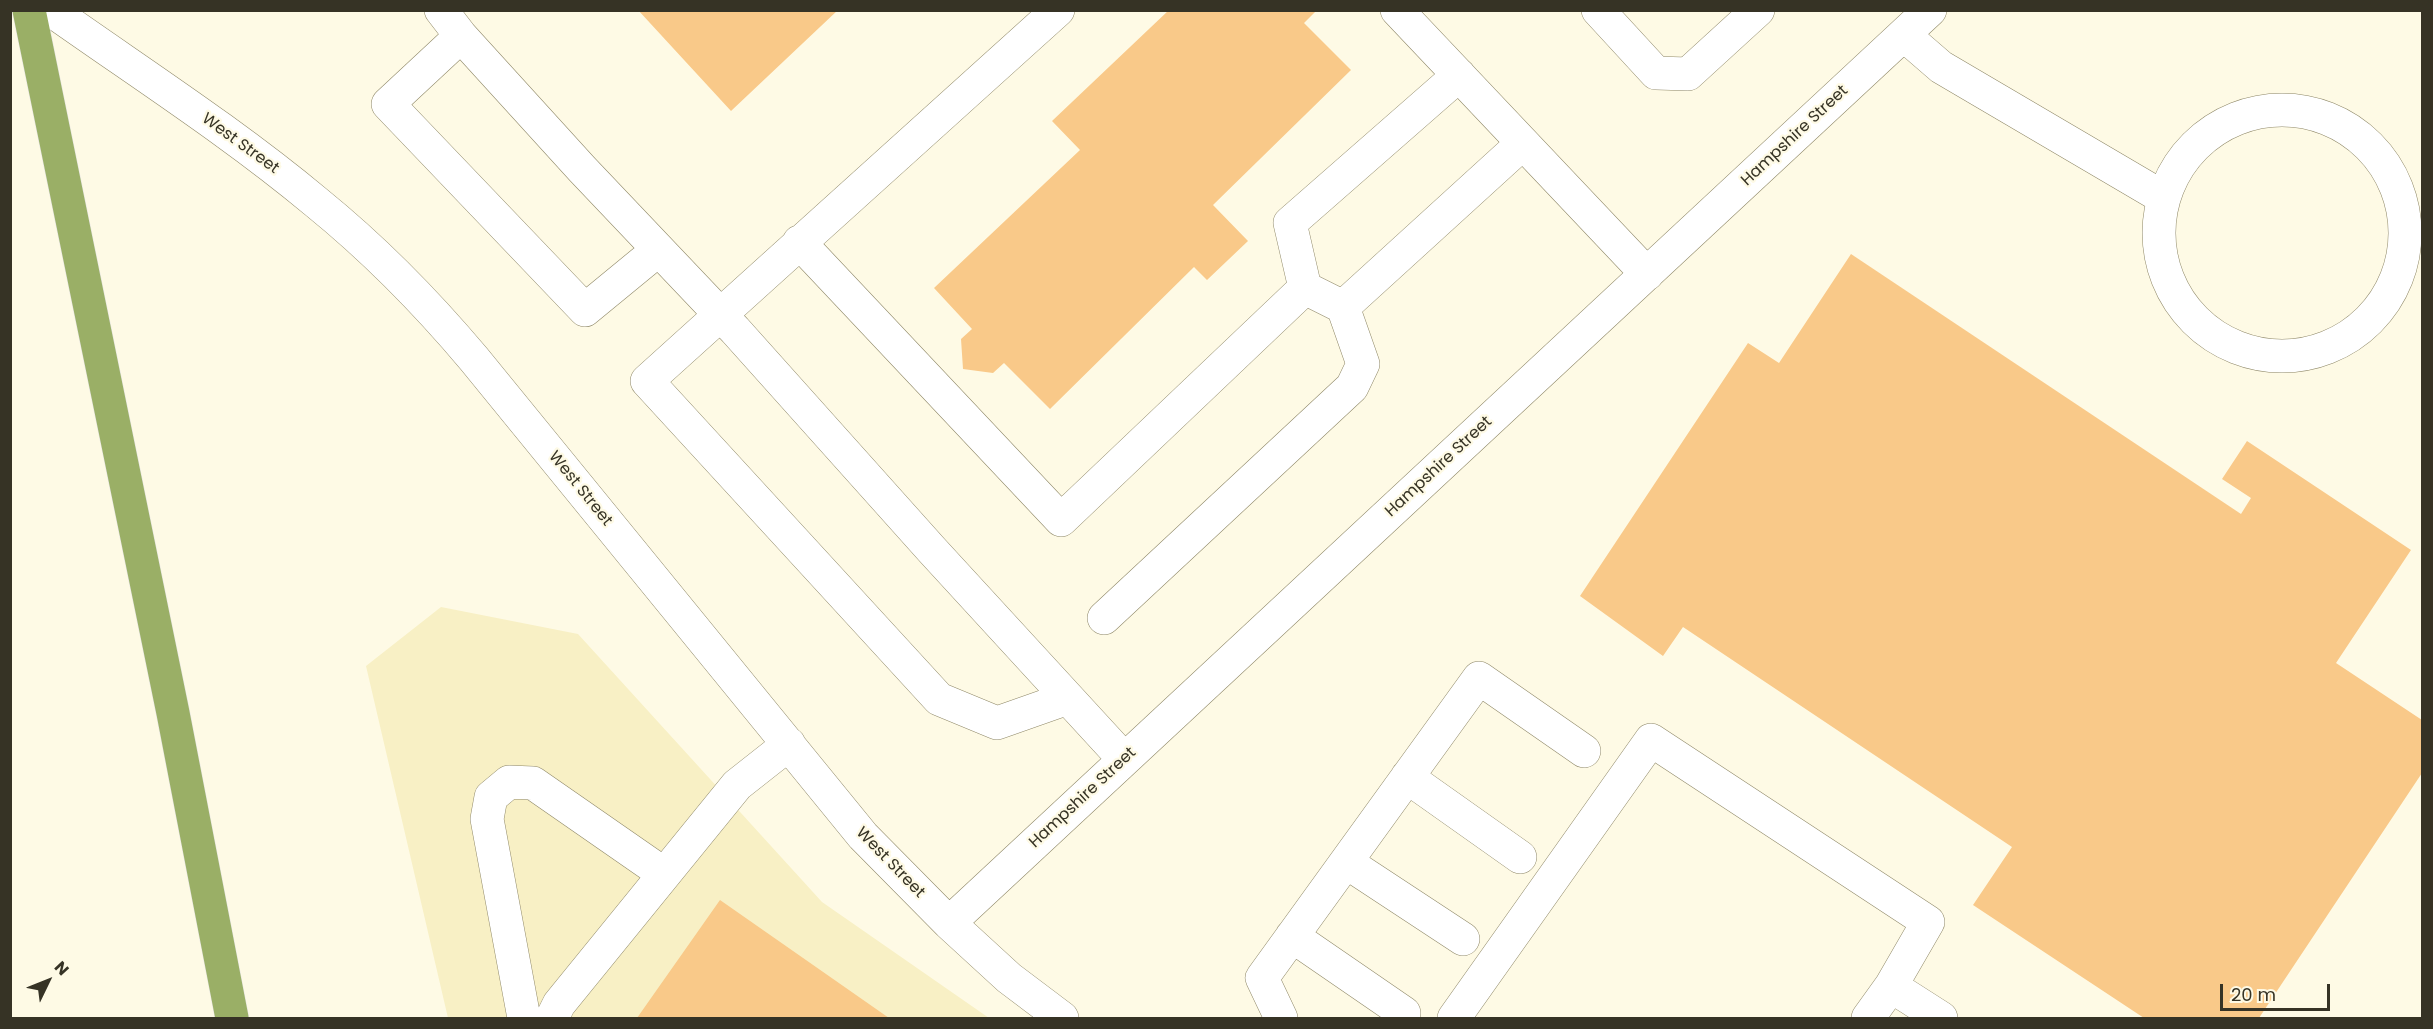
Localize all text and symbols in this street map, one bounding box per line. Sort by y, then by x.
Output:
street label: Hampshire Street [1738,82,1852,190]
street label: West Street [198,110,282,178]
street label: Hampshire Street [1382,413,1496,521]
street label: West Street [544,448,616,530]
street label: Hampshire Street [1026,744,1140,852]
street label: West Street [852,824,928,902]
north arrow [18,951,78,1011]
text: N [49,956,74,981]
scale bar [2223,972,2332,1010]
text: 20 m [2231,982,2276,1007]

